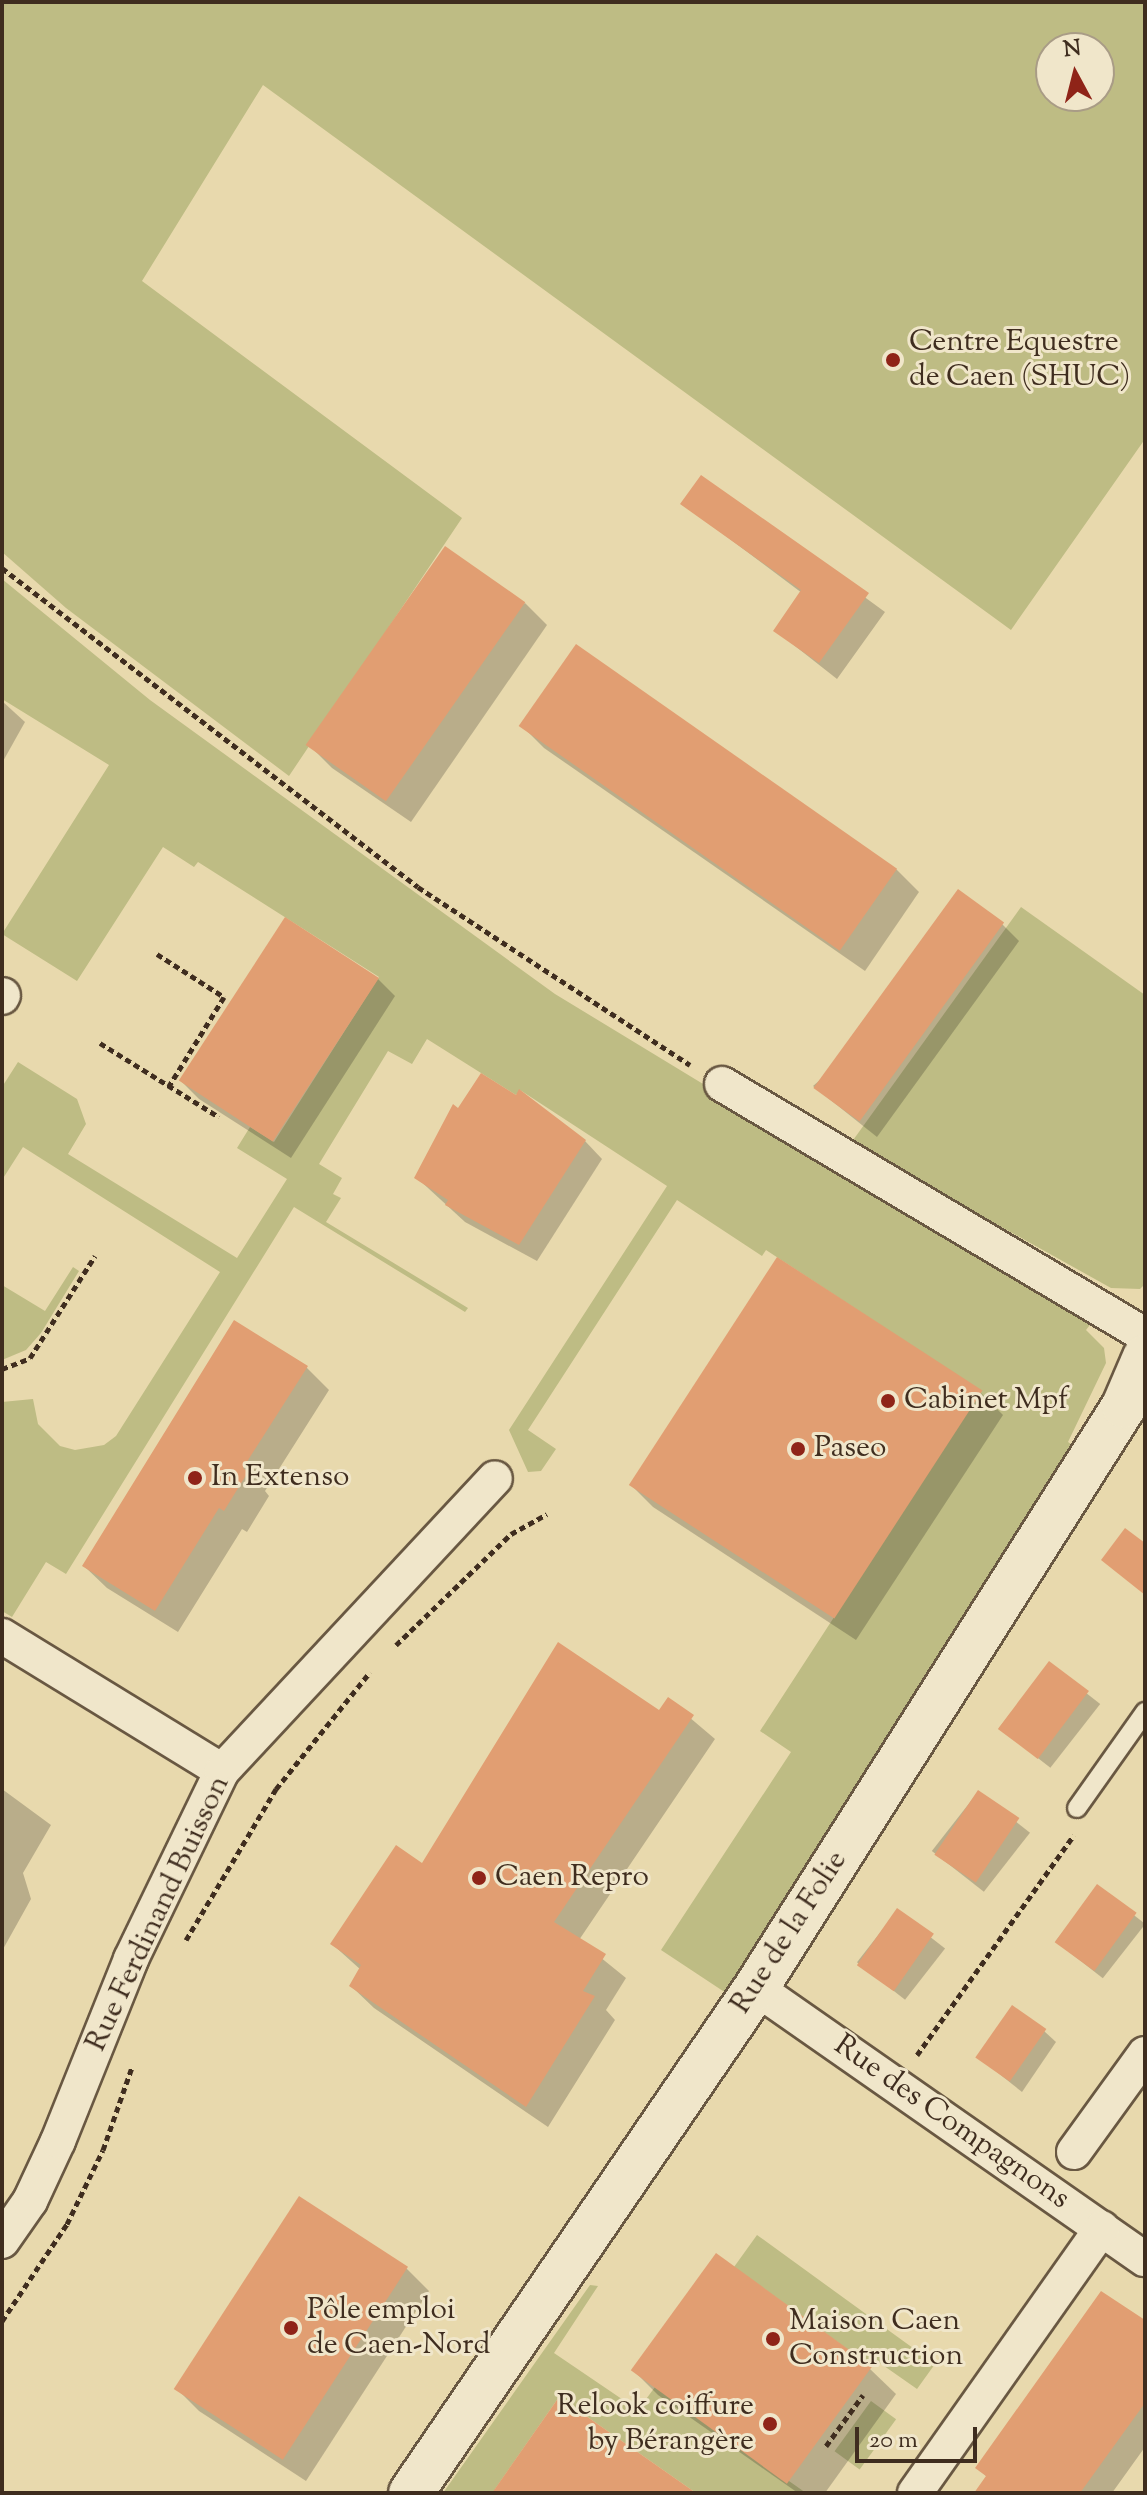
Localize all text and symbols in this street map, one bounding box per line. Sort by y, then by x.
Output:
north arrow [1035,32,1115,112]
text: N [1062,33,1083,67]
place label: Centre Equestre de Caen (SHUC) [909,325,1130,396]
marker: Centre Equestre de Caen (SHUC) [884,351,902,369]
place label: Cabinet Mpf [904,1383,1068,1419]
marker: Cabinet Mpf [879,1392,897,1410]
place label: Paseo [814,1431,887,1467]
marker: Paseo [789,1440,807,1458]
place label: In Extenso [211,1460,349,1496]
marker: In Extenso [186,1469,204,1487]
street label: Rue Ferdinand Buisson [79,1770,239,2058]
street label: Rue de la Folie [724,1845,856,2021]
place label: Caen Repro [495,1860,649,1896]
marker: Caen Repro [470,1869,488,1887]
street label: Rue des Compagnons [826,2028,1076,2218]
place label: Pôle emploi de Caen-Nord [307,2293,490,2364]
place label: Maison Caen Construction [789,2304,963,2374]
marker: Pôle emploi de Caen-Nord [282,2319,300,2337]
marker: Maison Caen Construction [764,2330,782,2348]
place label: Relook coiffure by Bérangère [557,2389,754,2460]
scale bar [859,2411,981,2461]
marker: Relook coiffure by Bérangère [761,2415,779,2433]
text: 20 m [869,2424,918,2458]

